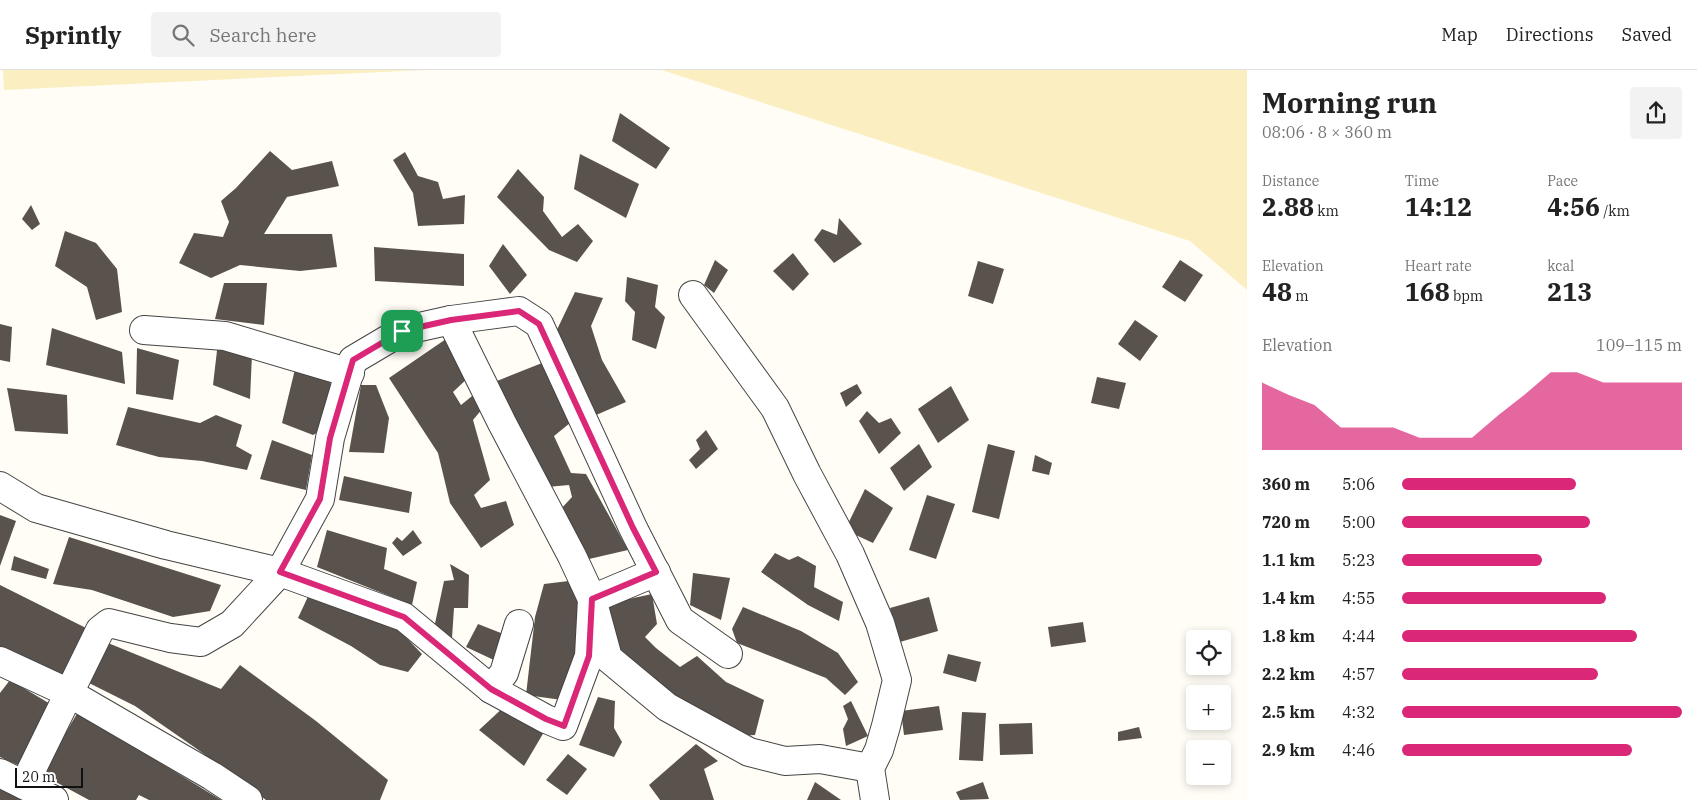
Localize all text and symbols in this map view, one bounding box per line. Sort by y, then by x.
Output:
search box [151,12,501,57]
text: Sprintly [25,19,121,51]
icon: search [169,21,197,49]
text: Search here [209,23,316,47]
text: Map [1441,23,1478,46]
text: Directions [1506,23,1594,46]
text: Saved [1622,23,1672,46]
text: Morning run [1262,84,1437,121]
button: share [1630,87,1682,139]
text: 08:06 · 8 × 360 m [1262,122,1392,142]
text: Distance [1262,172,1319,190]
text: Time [1405,172,1439,190]
text: Pace [1547,172,1578,190]
text: 2.88 [1262,190,1314,223]
text: 14:12 [1405,190,1472,223]
text: 4:56 [1547,190,1600,223]
text: km [1314,202,1339,220]
text: /km [1600,202,1630,220]
text: Elevation [1262,257,1324,275]
text: Heart rate [1405,257,1472,275]
text: kcal [1547,257,1574,275]
text: 48 [1262,275,1292,308]
text: 168 [1405,275,1450,308]
text: 213 [1547,275,1592,308]
text: m [1292,287,1309,305]
text: bpm [1450,287,1483,305]
pin [381,310,423,352]
icon: arrive [388,317,416,345]
text: Elevation [1262,335,1332,355]
text: 109–115 m [1596,335,1682,355]
text: 360 m [1262,474,1310,494]
text: 5:06 [1342,474,1375,494]
text: 720 m [1262,512,1310,532]
text: 5:00 [1342,512,1375,532]
text: 1.1 km [1262,550,1315,570]
text: 5:23 [1342,550,1375,570]
text: 1.4 km [1262,588,1315,608]
text: 4:55 [1342,588,1375,608]
text: 1.8 km [1262,626,1315,646]
text: 4:44 [1342,626,1375,646]
map controls [1186,630,1231,785]
button: locate [1186,630,1231,675]
text: 2.2 km [1262,664,1315,684]
text: 4:57 [1342,664,1375,684]
button: + [1186,685,1231,730]
text: 2.5 km [1262,702,1315,722]
text: 4:32 [1342,702,1375,722]
button: − [1186,740,1231,785]
text: 2.9 km [1262,740,1315,760]
text: 4:46 [1342,740,1375,760]
scale bar [15,765,82,788]
text: 20 m [22,768,55,786]

